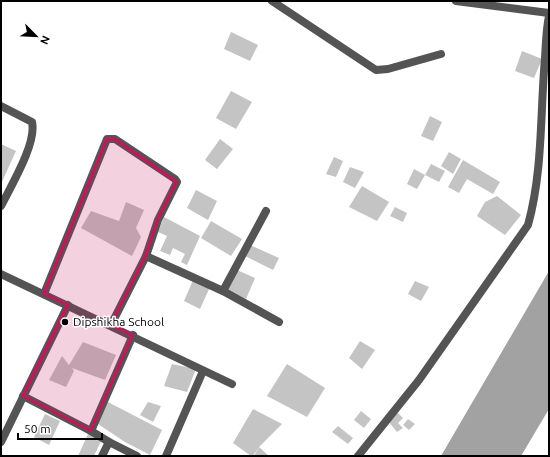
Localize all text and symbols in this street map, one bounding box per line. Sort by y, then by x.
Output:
north arrow [16,16,56,56]
text: N [38,34,52,46]
place label: Dipshikha School [73,315,164,328]
marker: Dipshikha School [60,317,70,327]
scale bar [18,415,102,441]
text: 50 m [24,422,51,435]

